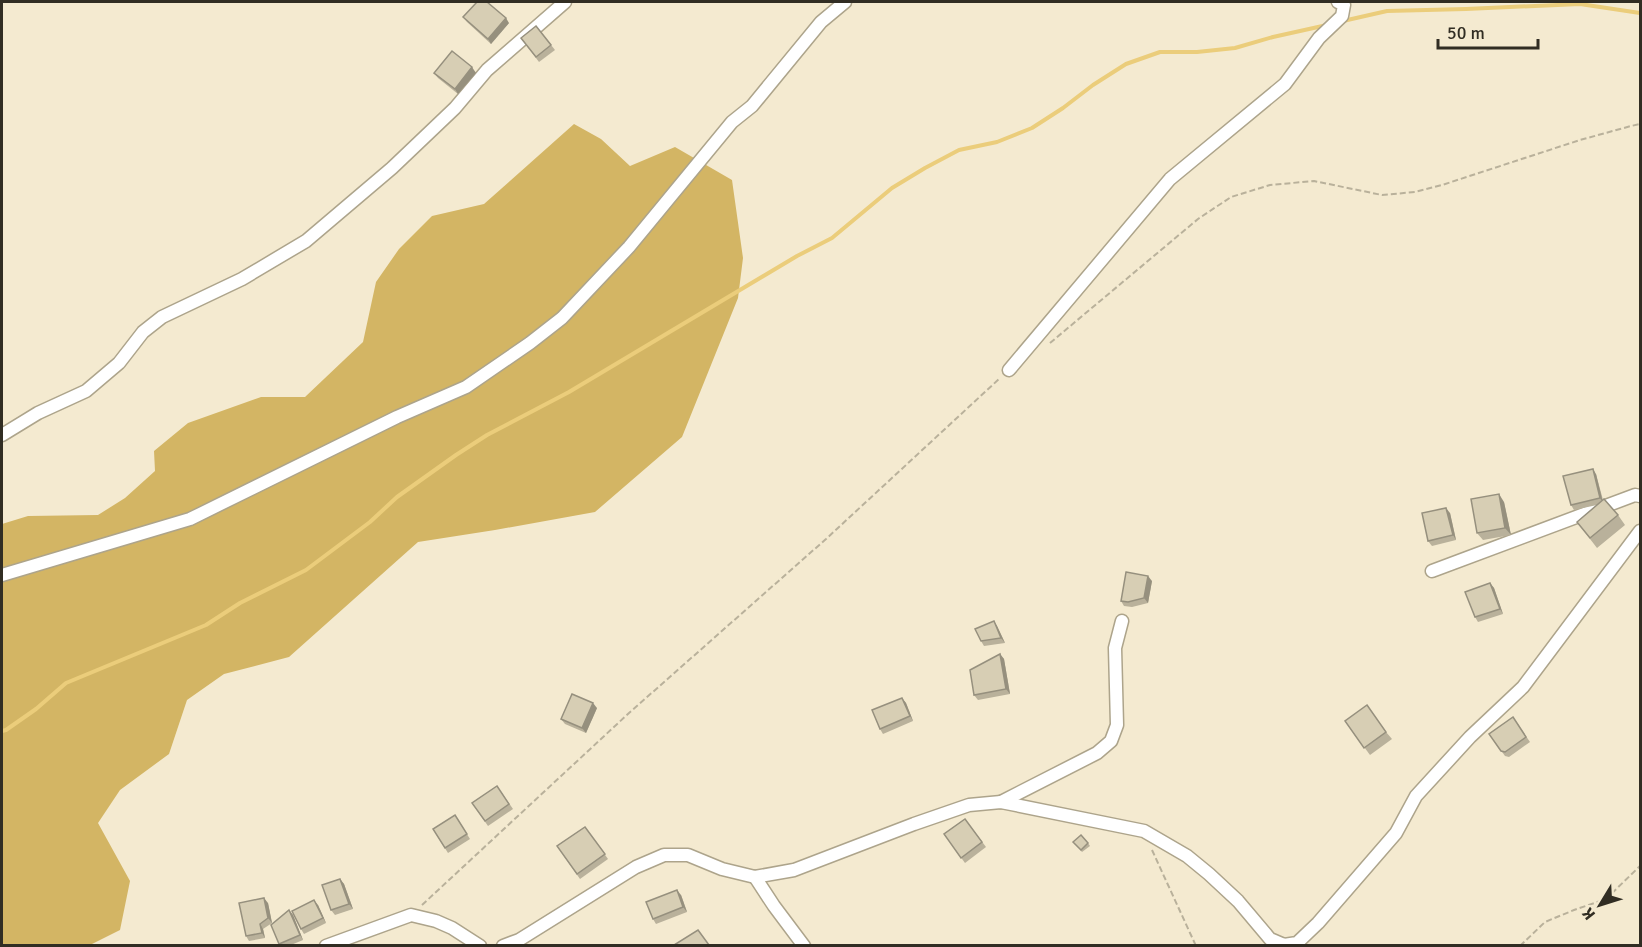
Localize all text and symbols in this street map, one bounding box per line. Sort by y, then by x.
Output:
scale bar [1438,12,1538,50]
text: 50 m [1447,22,1485,44]
north arrow [1570,875,1630,935]
text: K [1578,903,1600,924]

